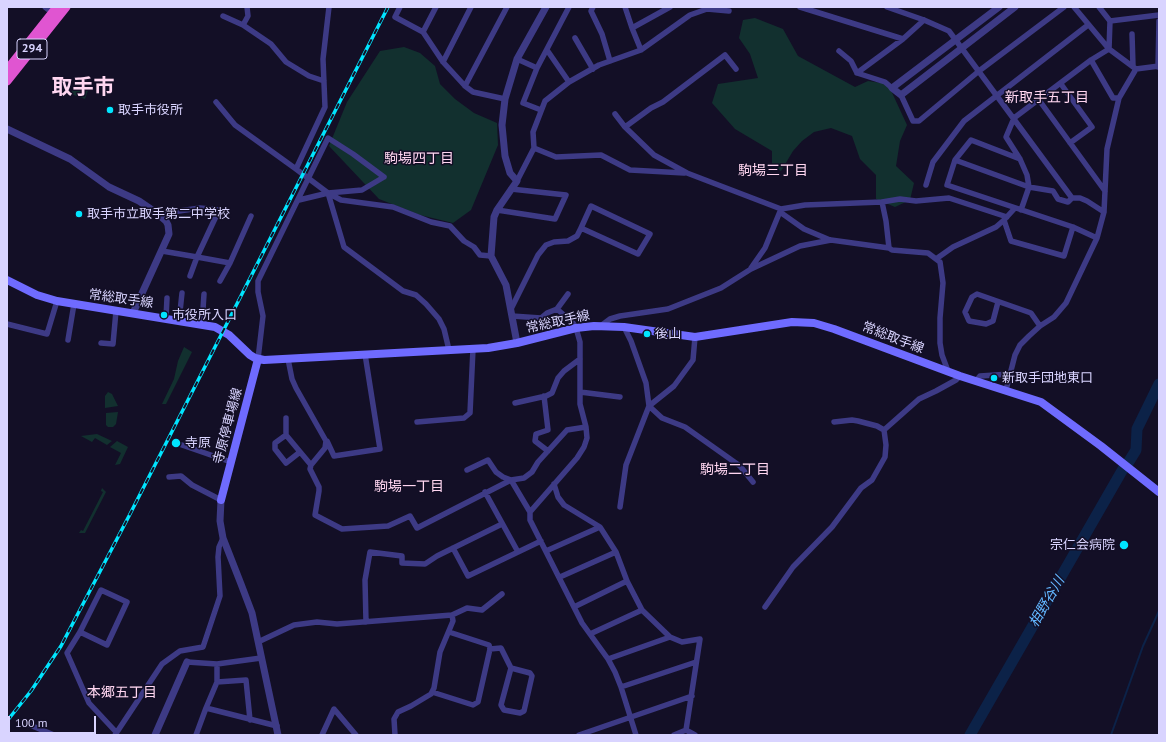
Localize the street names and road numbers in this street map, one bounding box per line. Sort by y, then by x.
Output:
road number: 294 [17,39,47,59]
street label: 常総取手線 [88,287,154,311]
street label: 常総取手線 [525,308,591,336]
street label: 常総取手線 [860,319,926,357]
street label: 寺原停車場線 [210,386,246,466]

